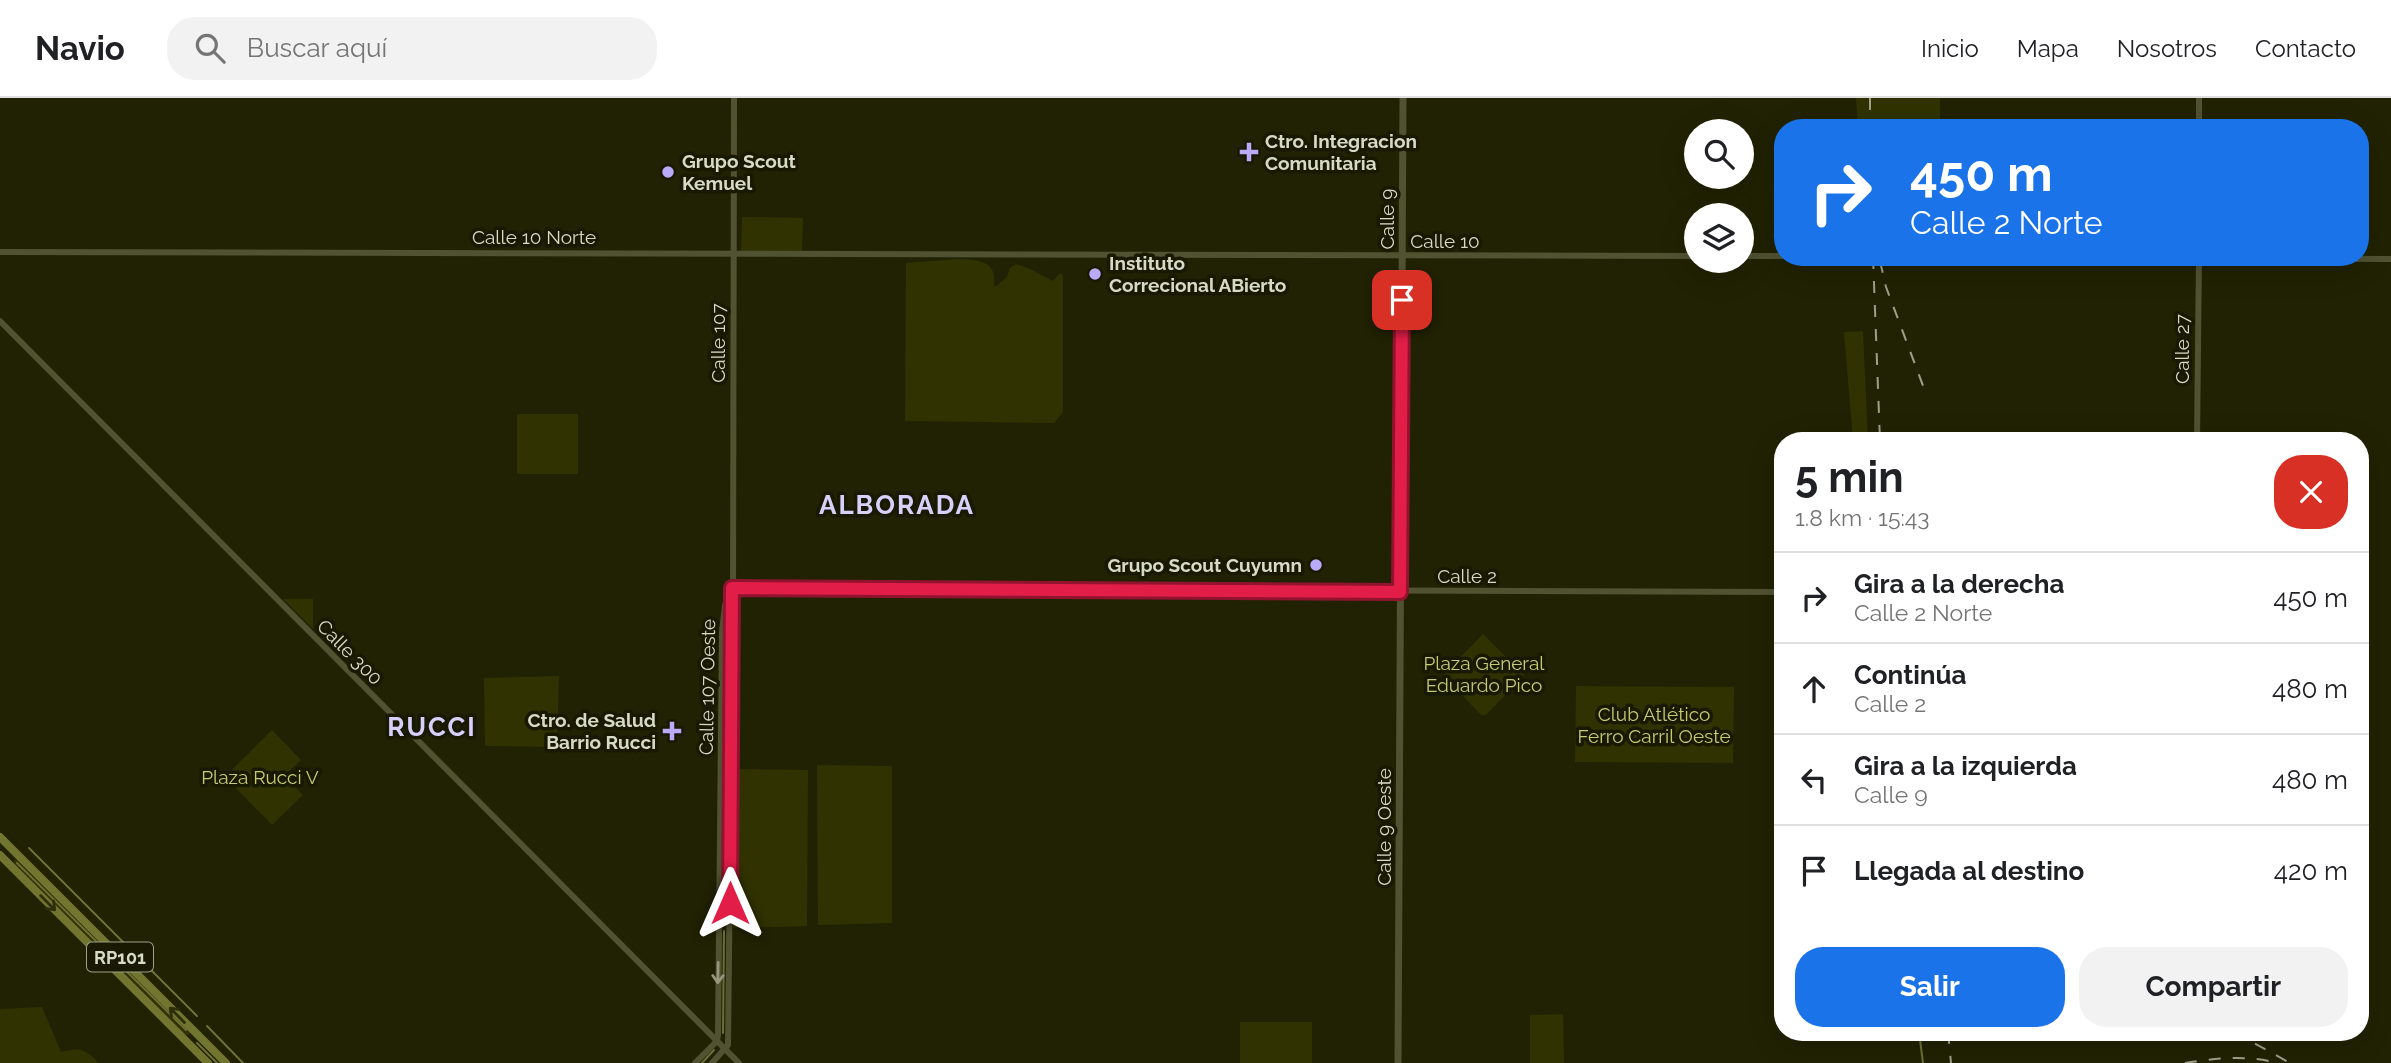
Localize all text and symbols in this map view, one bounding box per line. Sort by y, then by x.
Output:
search box [167,17,657,80]
text: Navio [35,29,125,68]
icon: search [191,29,229,67]
text: Buscar aquí [247,33,387,63]
text: Inicio [1921,34,1979,63]
text: Mapa [2017,34,2079,63]
text: Nosotros [2117,34,2217,63]
text: Contacto [2255,34,2356,63]
map controls [1684,119,1754,273]
button: search [1684,119,1754,189]
place label: Ctro. Integracion Comunitaria [1265,130,1417,174]
marker: Ctro. Integracion Comunitaria [1239,142,1259,162]
text: 450 m [1910,145,2053,202]
icon: right [1795,147,1886,238]
place label: Grupo Scout Kemuel [682,150,796,194]
marker: Grupo Scout Kemuel [660,164,676,180]
street label: Calle 9 [1376,189,1398,249]
button: layers [1684,203,1754,273]
text: Calle 2 Norte [1910,204,2103,241]
street label: Calle 10 Norte [472,226,596,248]
street label: Calle 10 [1410,230,1480,252]
place label: Instituto Correcional ABierto [1109,252,1286,296]
marker: Instituto Correcional ABierto [1087,266,1103,282]
pin [1372,270,1432,330]
icon: arrive [1383,281,1421,319]
street label: Calle 107 [707,303,729,383]
street label: Calle 27 [2171,314,2193,384]
text: 5 min [1795,453,1904,502]
button: close [2274,455,2348,529]
district label: ALBORADA [819,490,975,520]
text: 1.8 km · 15:43 [1795,504,1930,531]
place label: Grupo Scout Cuyumn [1108,554,1302,576]
marker: Grupo Scout Cuyumn [1308,557,1324,573]
street label: Calle 2 [1437,565,1497,587]
text: Gira a la derecha [1854,569,2064,599]
icon: right [1795,579,1833,617]
text: 450 m [2273,583,2348,613]
text: Calle 2 Norte [1854,599,1992,626]
street label: Calle 300 [313,615,387,689]
street label: Calle 107 Oeste [695,619,719,755]
park label: Plaza General Eduardo Pico [1423,652,1545,696]
text: Continúa [1854,660,1966,690]
icon: ahead [1795,670,1833,708]
text: 480 m [2272,674,2348,704]
text: Calle 2 [1854,690,1926,717]
park label: Club Atlético Ferro Carril Oeste [1577,703,1731,747]
place label: Ctro. de Salud Barrio Rucci [528,709,656,753]
district label: RUCCI [387,712,477,742]
marker: Ctro. de Salud Barrio Rucci [662,721,682,741]
text: Gira a la izquierda [1854,751,2077,781]
icon: left [1795,761,1833,799]
text: 480 m [2272,765,2348,795]
park label: Plaza Rucci V [201,766,319,788]
street label: Calle 9 Oeste [1373,768,1395,886]
text: Calle 9 [1854,781,1928,808]
icon: arrive [1795,852,1833,890]
text: Llegada al destino [1854,856,2084,886]
text: 420 m [2274,856,2348,886]
position arrow [693,866,767,940]
one-way arrow [40,894,57,911]
road number: RP101 [87,942,153,972]
button: Salir [1795,947,2065,1027]
button: Compartir [2079,947,2348,1027]
one-way arrow [711,961,725,984]
one-way arrow [169,1006,186,1023]

